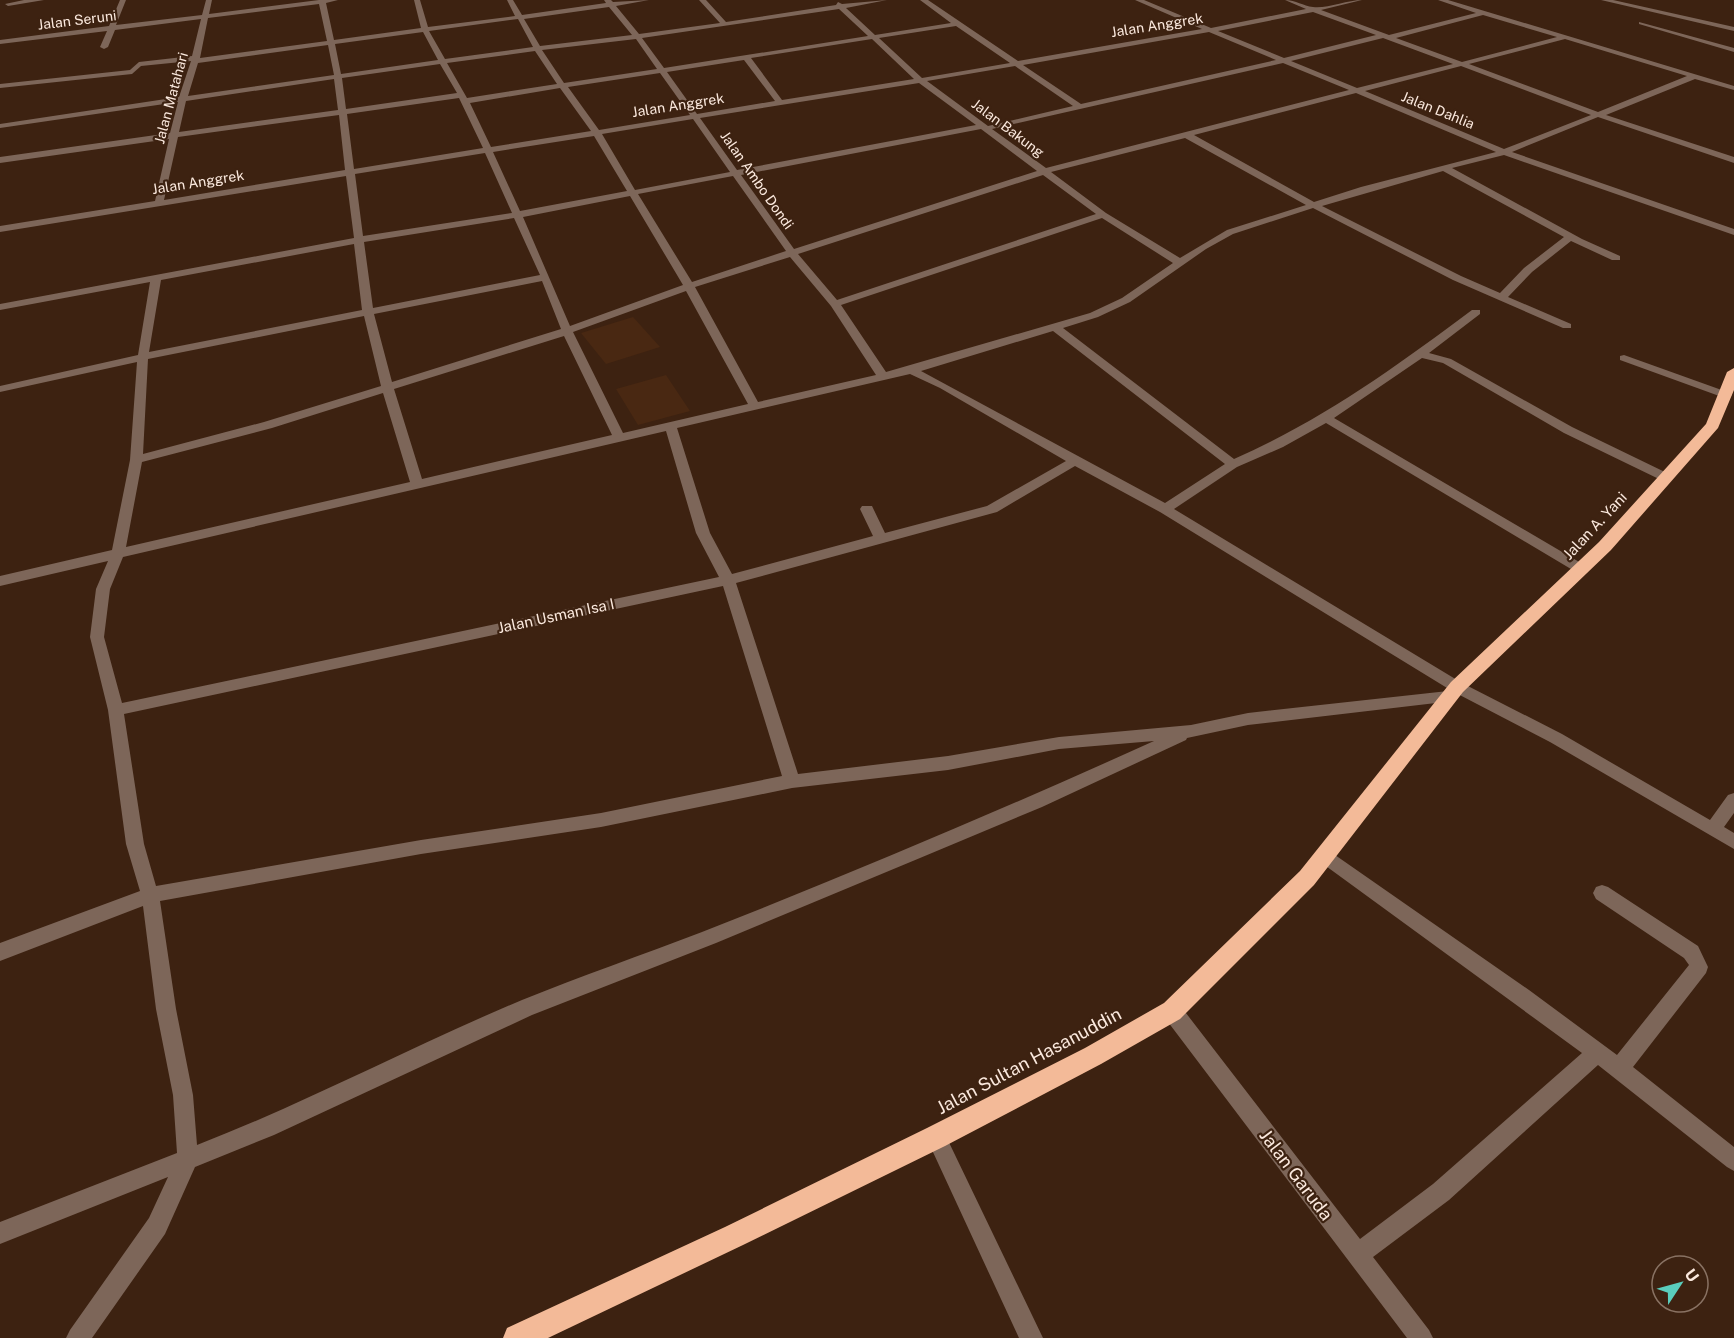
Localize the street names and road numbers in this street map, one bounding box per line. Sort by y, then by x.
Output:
street label: Jalan Seruni [37,7,117,33]
street label: Jalan Anggrek [1110,10,1204,40]
street label: Jalan Matahari [151,50,191,146]
street label: Jalan Dahlia [1399,88,1477,132]
street label: Jalan Anggrek [631,90,725,120]
street label: Jalan Bakung [969,96,1048,161]
street label: Jalan Ambo Dondi [717,128,797,232]
street label: Jalan Anggrek [151,167,245,197]
street label: Jalan A. Yani [1559,489,1630,563]
street label: Jalan Usman Isa I [496,595,616,636]
street label: Jalan Sultan Hasanuddin [933,1003,1125,1118]
street label: Jalan Garuda [1255,1125,1337,1224]

